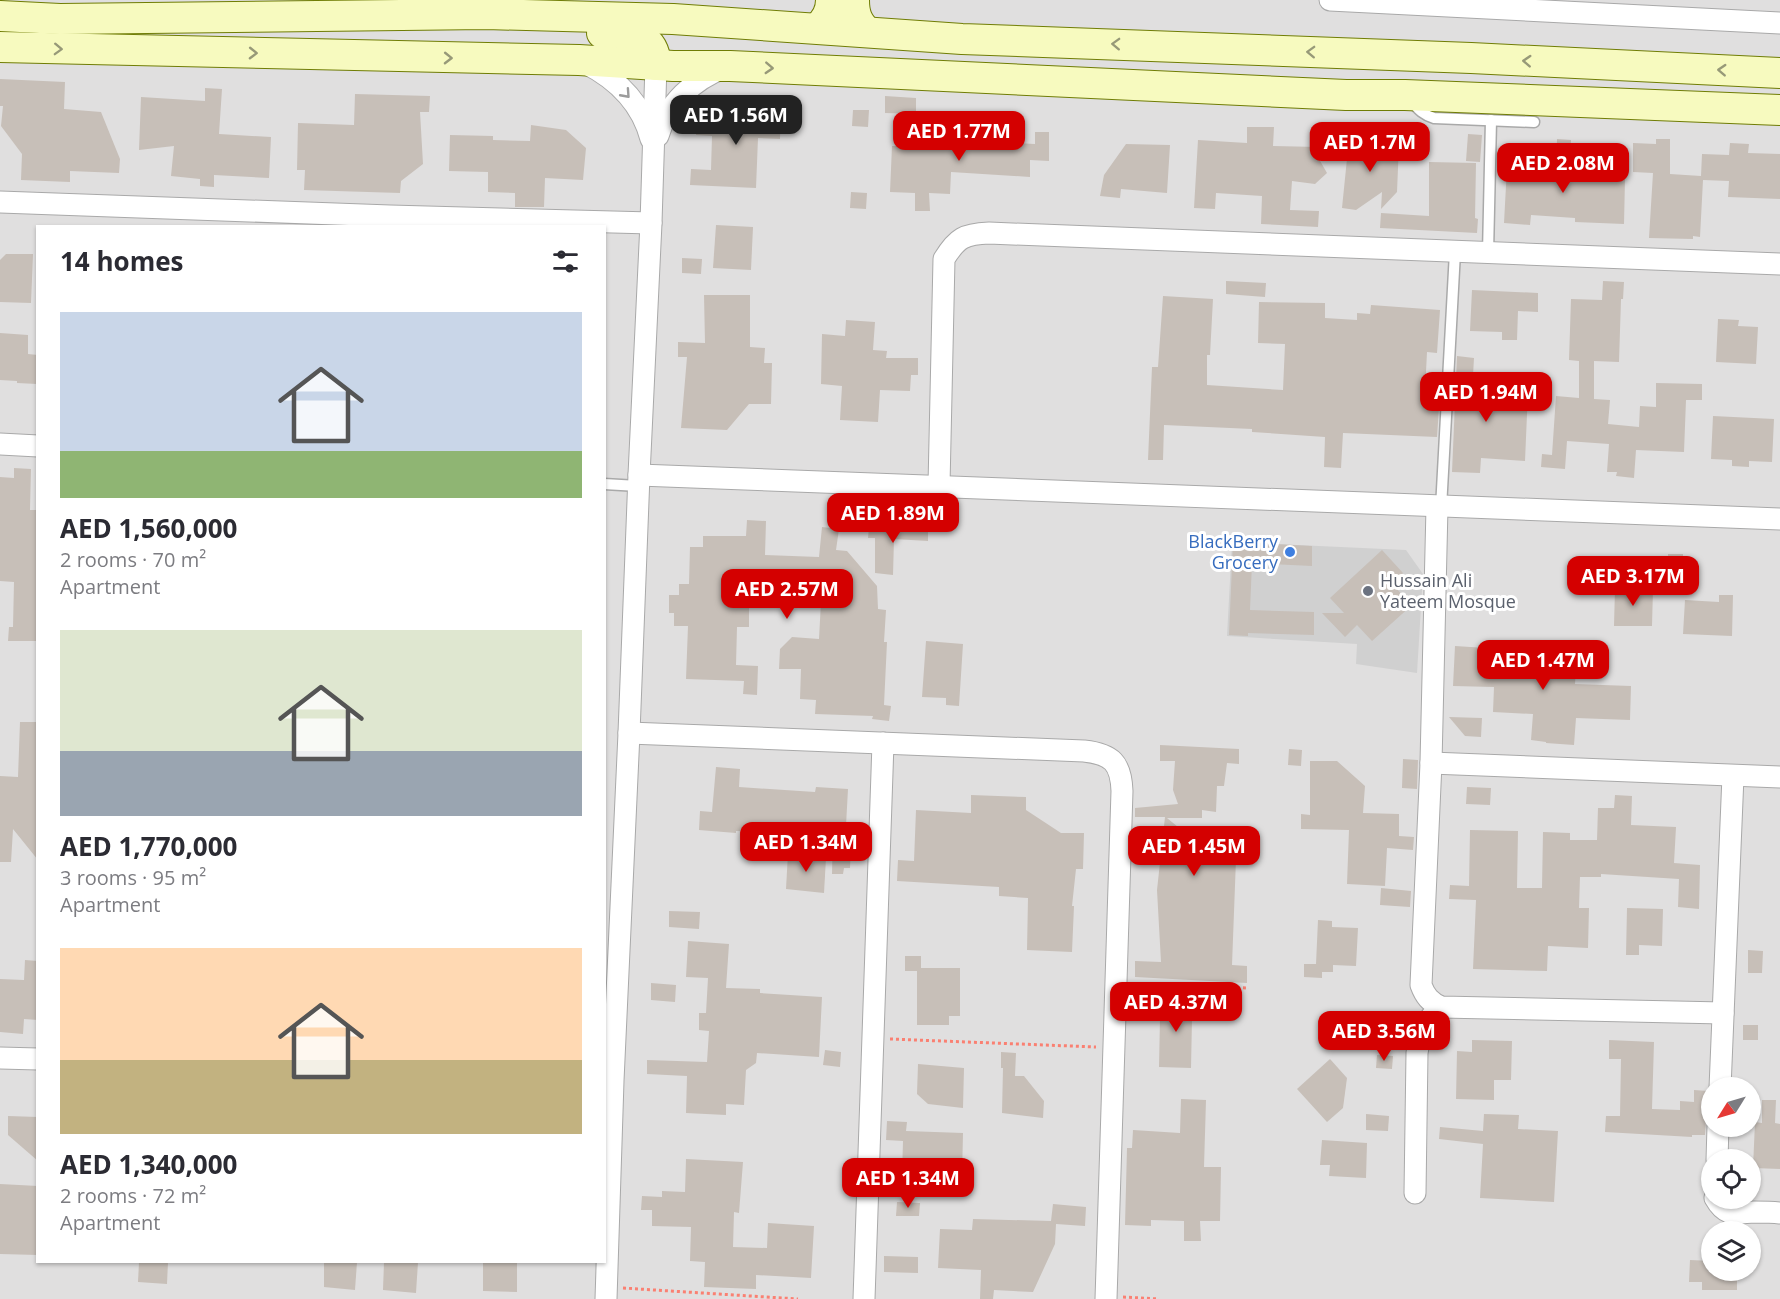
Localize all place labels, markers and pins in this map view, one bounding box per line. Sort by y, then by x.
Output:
pin: AED 1.56M [667,95,805,146]
pin: AED 1.77M [890,111,1028,162]
pin: AED 1.7M [1308,122,1432,173]
pin: AED 2.08M [1494,143,1632,194]
pin: AED 1.94M [1417,372,1555,423]
pin: AED 1.89M [824,493,962,544]
place label: BlackBerry Grocery [1188,529,1279,574]
marker: BlackBerry Grocery [1283,545,1297,559]
pin: AED 3.17M [1564,556,1702,607]
place label: Hussain Ali Yateem Mosque [1380,568,1516,613]
pin: AED 2.57M [718,569,856,620]
marker: Hussain Ali Yateem Mosque [1361,584,1375,598]
pin: AED 1.47M [1474,640,1612,691]
pin: AED 1.34M [737,822,875,873]
pin: AED 1.45M [1125,826,1263,877]
pin: AED 4.37M [1107,982,1245,1033]
pin: AED 3.56M [1315,1011,1453,1062]
pin: AED 1.34M [839,1158,977,1209]

